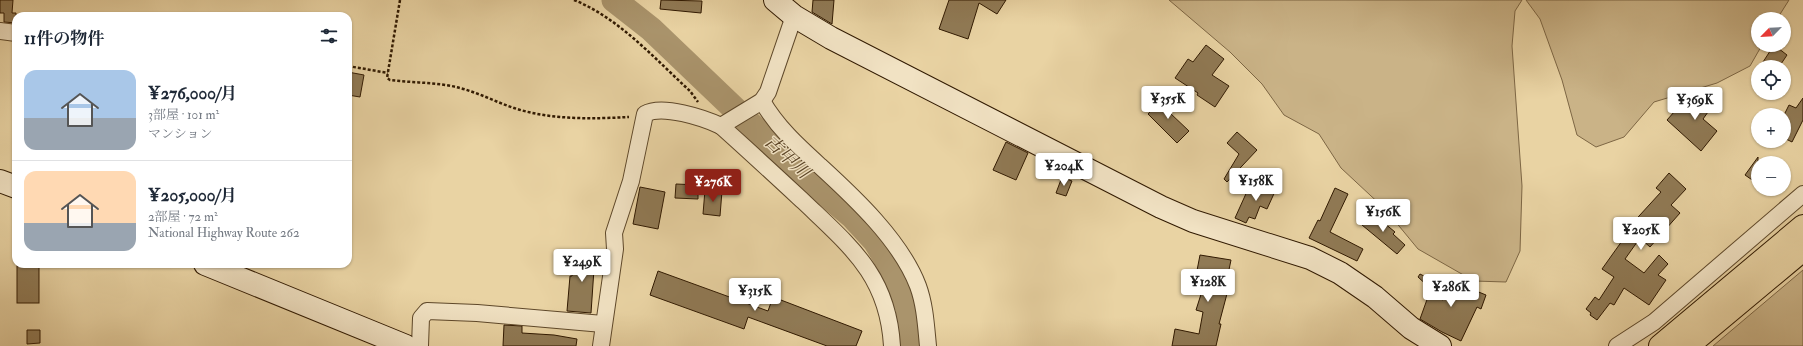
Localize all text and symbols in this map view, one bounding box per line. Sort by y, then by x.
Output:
north arrow [1751,12,1791,52]
map controls [1751,12,1791,196]
icon: filters [318,25,340,47]
text: 11件の物件 [24,28,104,49]
button: locate [1751,60,1791,100]
text: ¥276,000/月 [148,83,237,104]
icon: home [56,86,104,134]
pin: ¥355K [1140,86,1196,120]
pin: ¥369K [1667,87,1723,121]
text: ¥355K [1150,91,1186,107]
text: ¥369K [1676,92,1714,108]
text: 3部屋 · 101 m² [148,107,219,123]
button: + [1751,108,1791,148]
text: マンション [148,126,212,142]
water label: 古甲川 [759,130,816,185]
pin: ¥204K [1036,153,1092,187]
button: − [1751,156,1791,196]
text: ¥204K [1044,158,1084,174]
pin: ¥158K [1228,168,1284,202]
pin: ¥276K [685,169,741,203]
text: ¥158K [1238,173,1274,189]
text: ¥276K [694,174,732,190]
text: ¥205,000/月 [148,185,237,206]
icon: home [56,187,104,235]
pin: ¥156K [1355,199,1411,233]
text: ¥156K [1365,204,1401,220]
text: 2部屋 · 72 m² [148,209,218,225]
pin: ¥205K [1613,217,1669,251]
text: ¥205K [1622,222,1660,238]
text: National Highway Route 262 [148,225,300,241]
pin: ¥249K [554,249,610,283]
text: ¥249K [562,254,602,270]
pin: ¥128K [1180,269,1236,303]
text: ¥128K [1190,274,1226,290]
pin: ¥286K [1423,274,1479,308]
pin: ¥315K [727,278,783,312]
text: ¥286K [1432,279,1470,295]
text: ¥315K [738,283,772,299]

